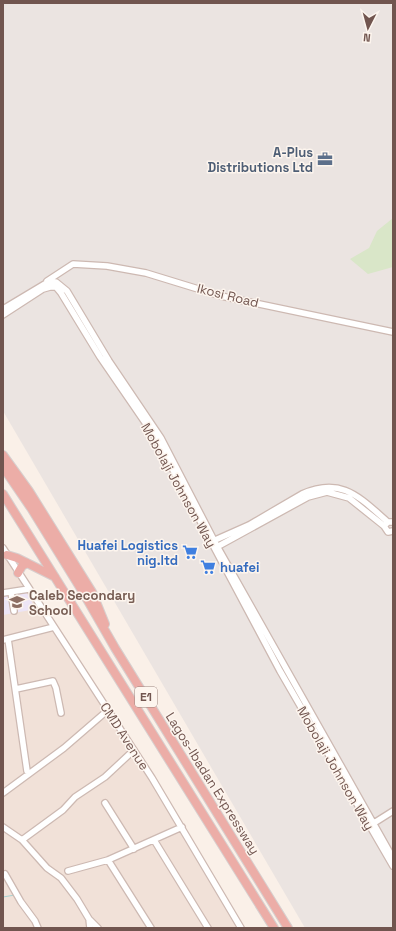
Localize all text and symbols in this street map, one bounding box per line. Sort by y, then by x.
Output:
north arrow [348,8,388,48]
text: N [363,31,371,45]
place label: A-Plus Distributions Ltd [207,144,313,176]
office icon: A-Plus Distributions Ltd [316,150,334,168]
street label: Ikosi Road [195,280,261,311]
street label: Mobolaji Johnson Way [137,420,220,551]
place label: Huafei Logistics nig.ltd [77,537,178,569]
supermarket icon: Huafei Logistics nig.ltd [181,543,199,561]
supermarket icon: huafei [199,558,217,576]
place label: huafei [220,559,259,576]
place label: Caleb Secondary School [29,587,135,619]
school or university icon: Caleb Secondary School [8,593,26,611]
road number: E1 [135,687,157,707]
street label: CMD Avenue [96,699,153,773]
street label: Mobolaji Johnson Way [293,703,378,833]
street label: Lagos-Ibadan Expressway [162,709,263,858]

